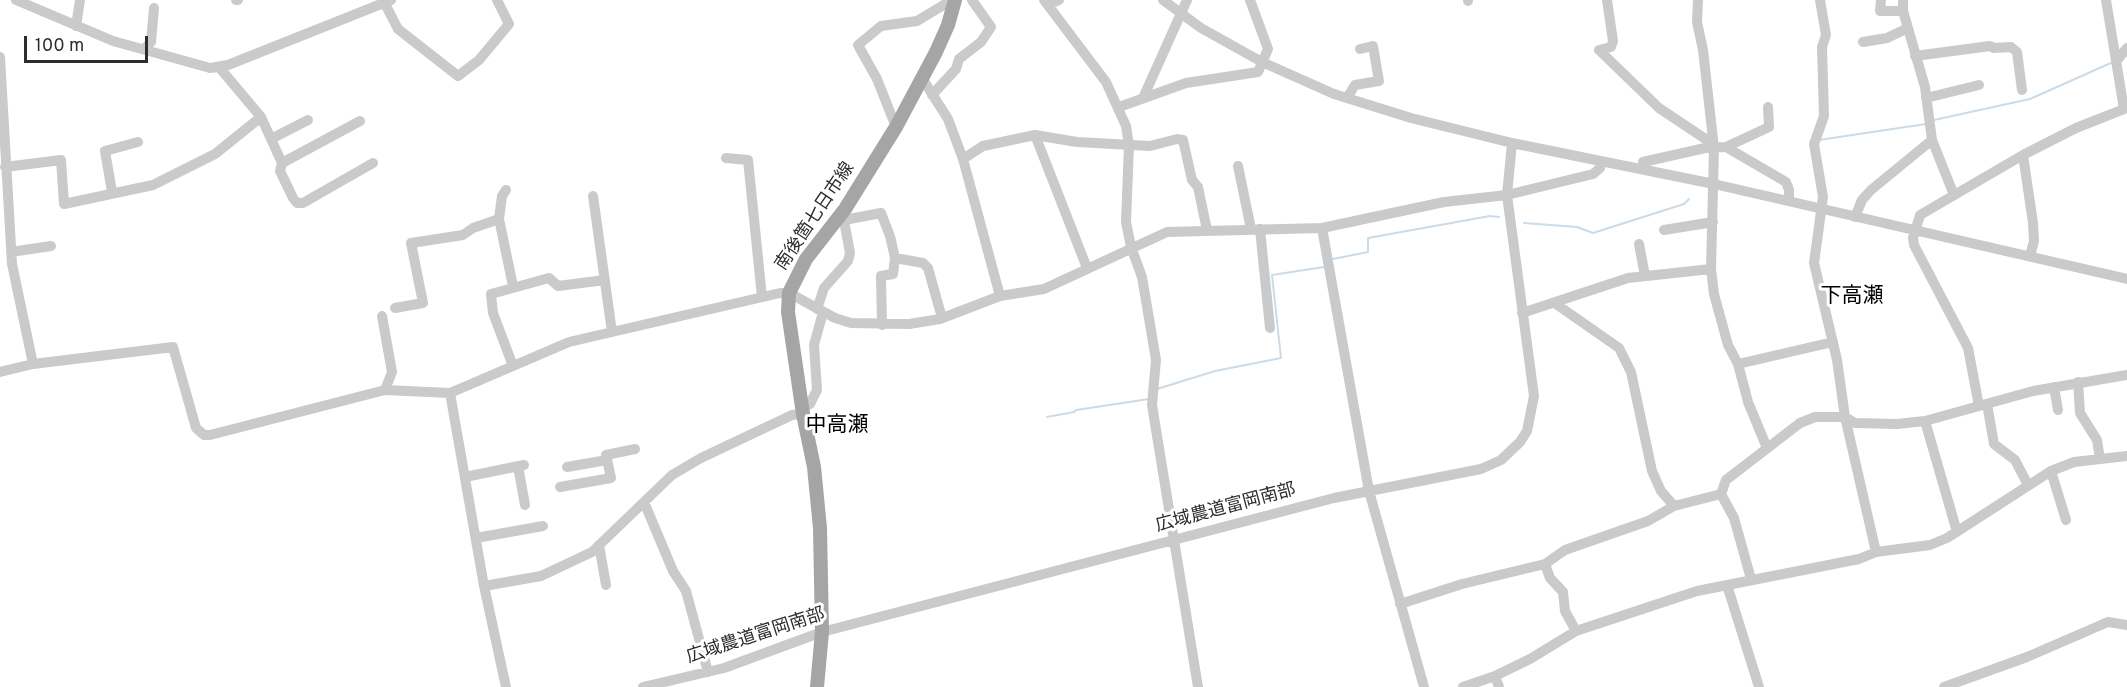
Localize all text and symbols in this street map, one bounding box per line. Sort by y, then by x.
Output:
scale bar [27,24,152,62]
text: 100 m [35,35,84,58]
street label: 南後箇七日市線 [772,159,860,275]
district label: 下高瀬 [1821,285,1883,311]
district label: 中高瀬 [806,414,868,440]
street label: 広域農道富岡南部 [1154,480,1298,538]
street label: 広域農道富岡南部 [684,604,828,670]

